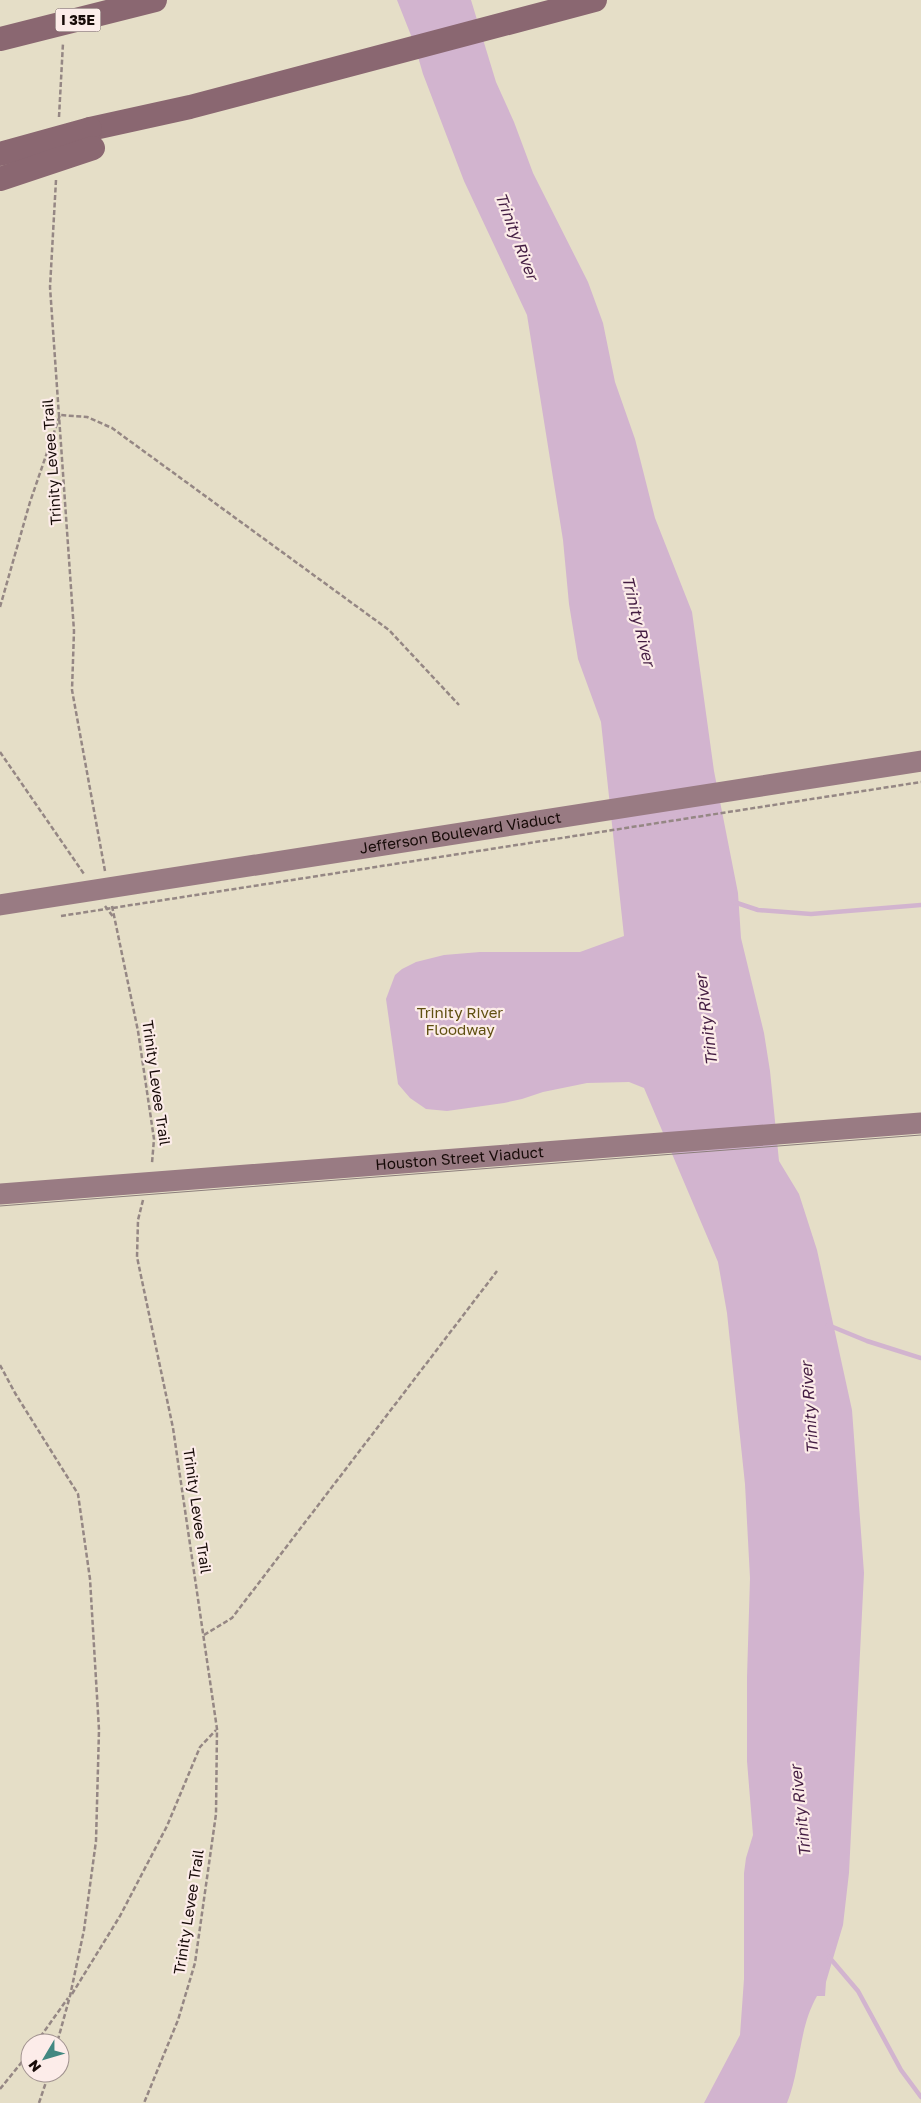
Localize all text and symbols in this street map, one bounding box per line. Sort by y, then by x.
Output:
road number: I 35E [56,8,100,32]
water label: Trinity River [491,189,544,285]
street label: Trinity Levee Trail [38,398,64,526]
water label: Trinity River [618,574,661,671]
street label: Jefferson Boulevard Viaduct [358,807,562,857]
water label: Trinity River [690,970,722,1067]
park label: Trinity River Floodway [417,1003,503,1038]
street label: Trinity Levee Trail [139,1019,175,1147]
street label: Houston Street Viaduct [375,1142,544,1173]
water label: Trinity River [796,1359,822,1455]
street label: Trinity Levee Trail [180,1447,216,1575]
water label: Trinity River [785,1761,815,1858]
street label: Trinity Levee Trail [169,1848,207,1976]
north arrow [20,2033,70,2083]
text: N [24,2057,44,2076]

